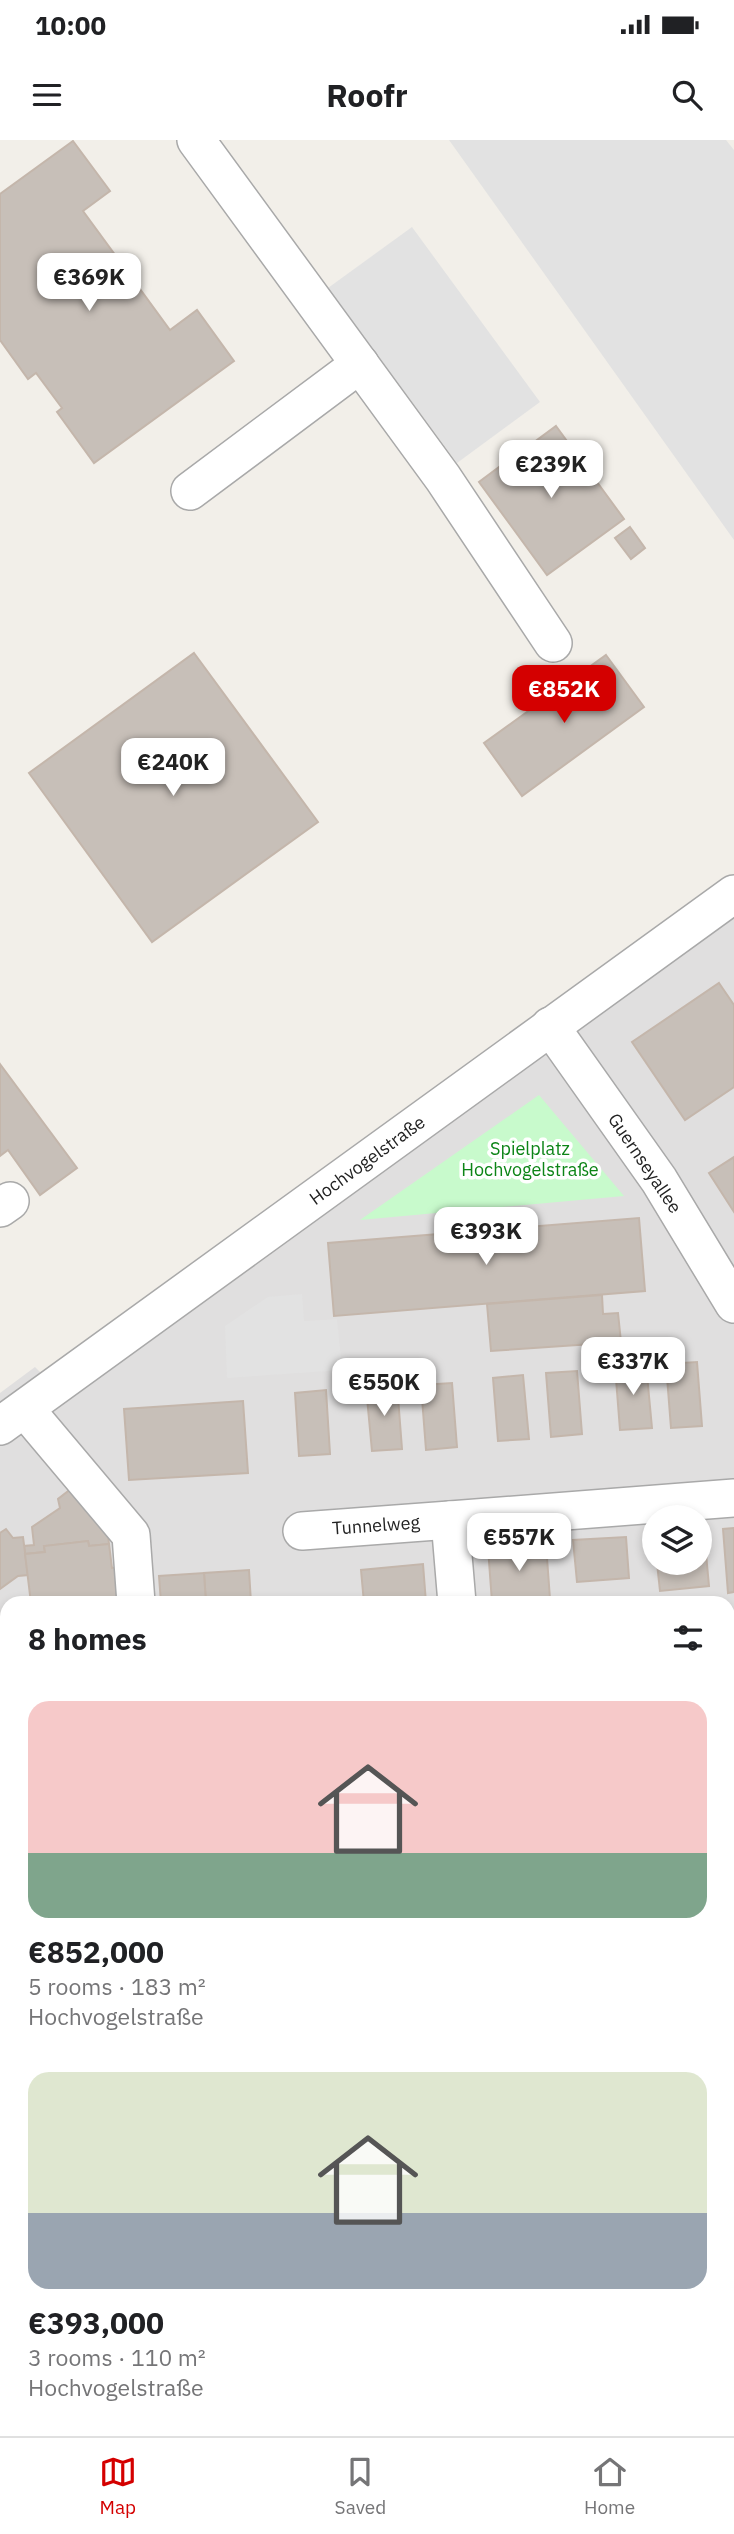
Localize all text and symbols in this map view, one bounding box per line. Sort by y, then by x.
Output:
text: 10:00 [35,8,106,42]
text: Roofr [326,74,408,116]
icon: menu [28,76,66,114]
icon: search [668,76,706,114]
pin: €369K [40,254,138,313]
text: €369K [53,261,125,291]
pin: €239K [502,440,600,500]
text: €239K [515,448,587,478]
pin: €852K [515,666,613,725]
text: €852K [528,673,600,703]
pin: €240K [124,738,222,798]
text: €240K [137,746,209,776]
street label: Guernseyallee [603,1109,687,1218]
street label: Hochvogelstraße [305,1110,429,1210]
park label: Spielplatz Hochvogelstraße [461,1137,599,1181]
pin: €393K [437,1208,535,1267]
text: €393K [450,1215,522,1245]
pin: €337K [584,1338,682,1397]
text: €337K [597,1345,669,1375]
pin: €550K [335,1358,433,1418]
text: €550K [348,1366,420,1396]
map controls [642,1505,712,1575]
button: layers [642,1505,712,1575]
street label: Tunnelweg [331,1510,421,1540]
pin: €557K [470,1514,568,1573]
text: €557K [483,1521,555,1551]
text: 8 homes [28,1619,147,1658]
icon: filters [669,1619,707,1657]
icon: home [305,1746,431,1872]
text: €852,000 [28,1932,164,1971]
text: 5 rooms · 183 m² [28,1971,206,2001]
text: Hochvogelstraße [28,2001,204,2031]
icon: home [305,2117,431,2243]
text: €393,000 [28,2303,164,2342]
text: 3 rooms · 110 m² [28,2342,206,2372]
text: Hochvogelstraße [28,2372,204,2402]
tab: Map [99,2453,137,2519]
tab: Saved [335,2453,386,2519]
tab: Home [584,2453,635,2519]

